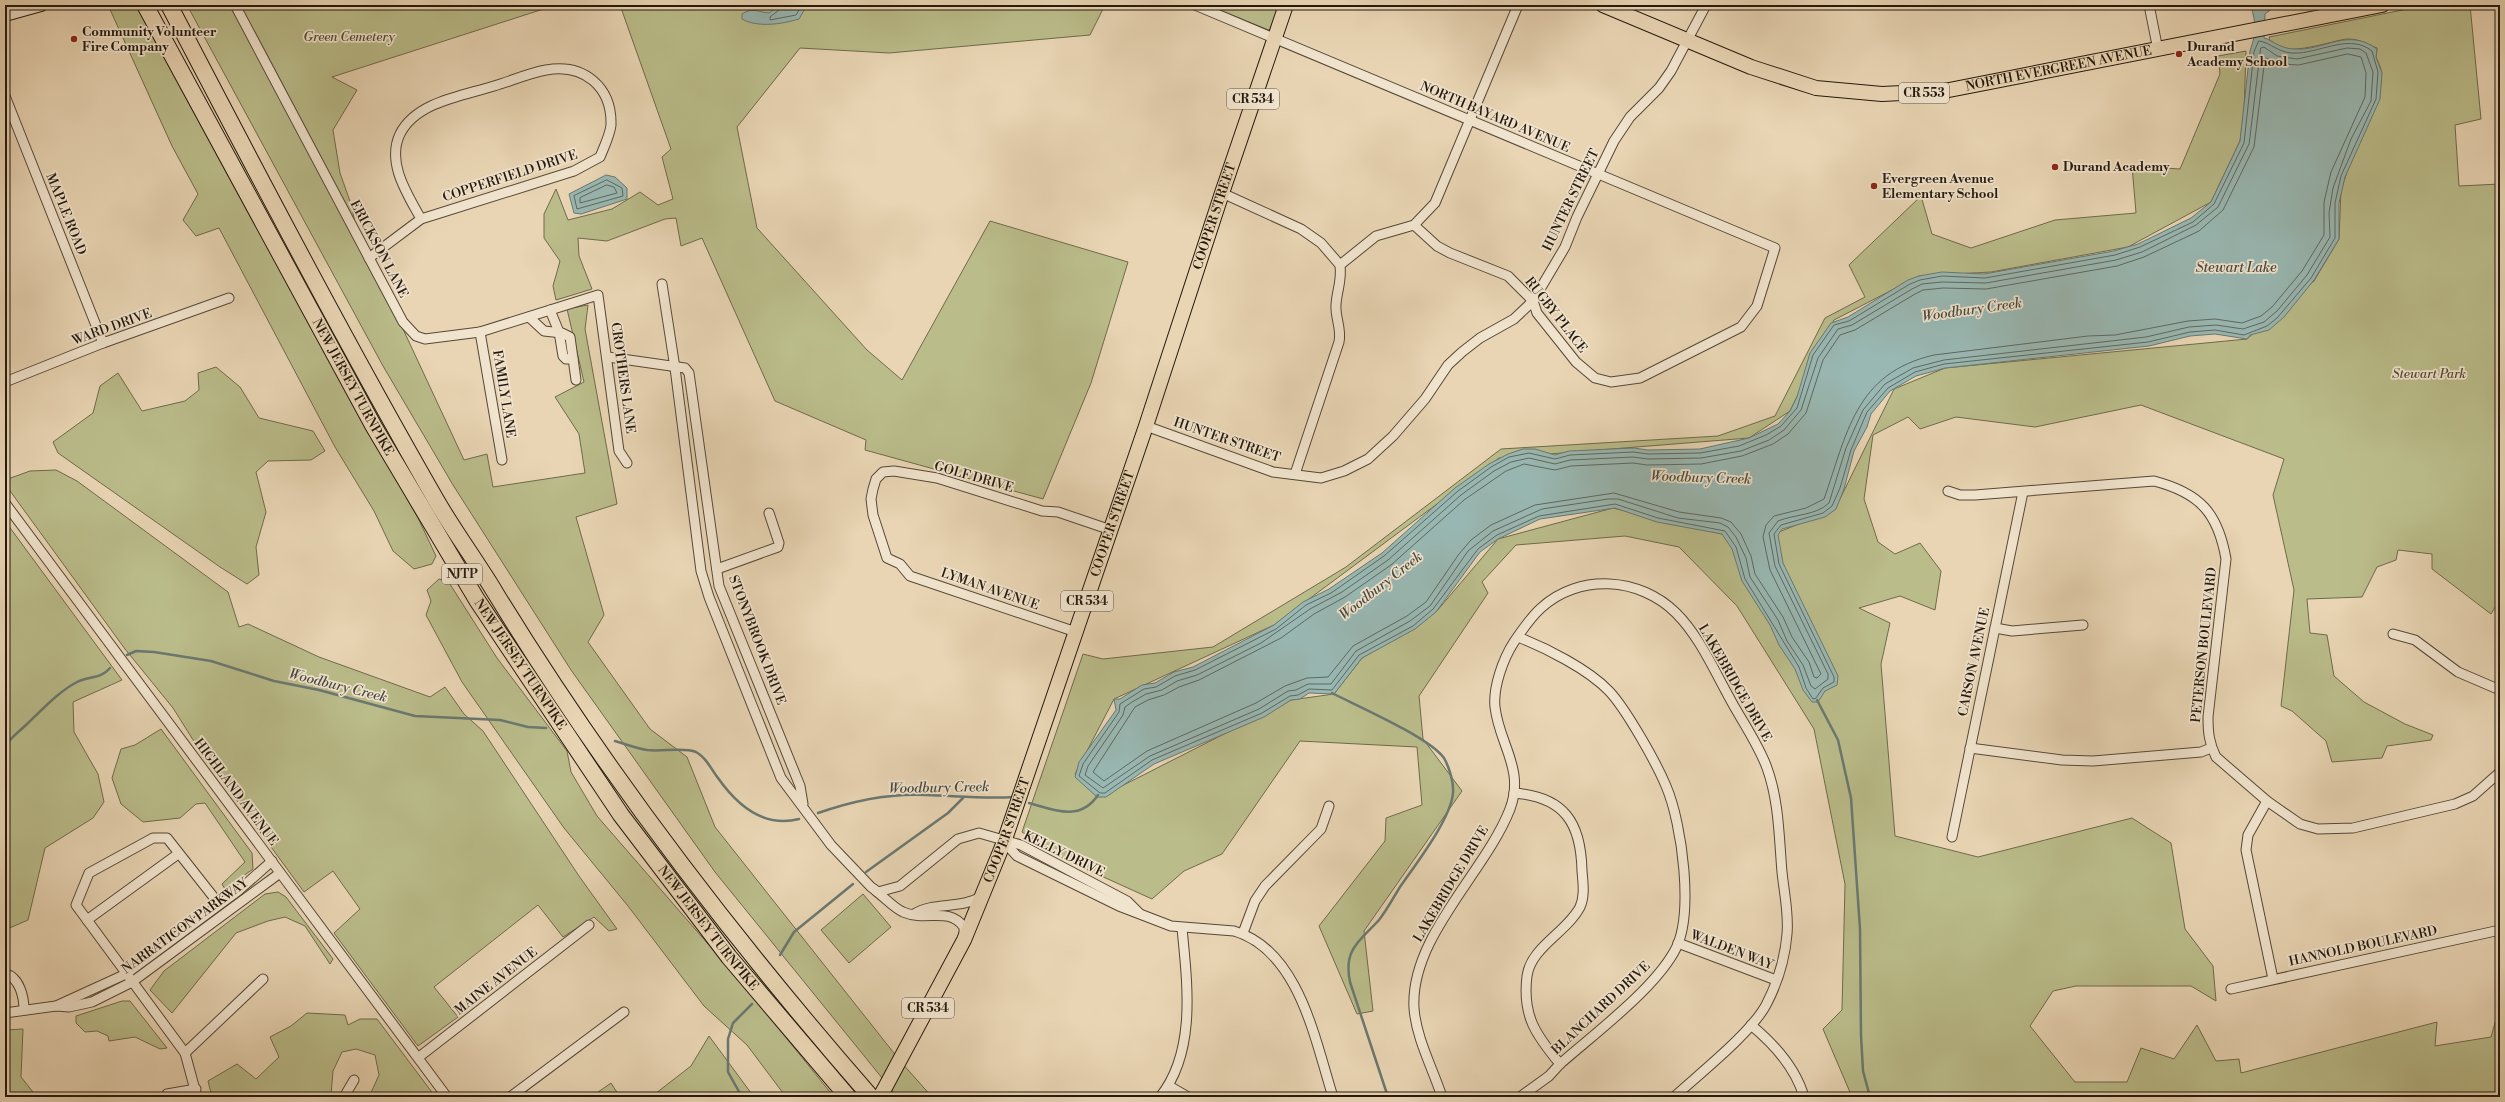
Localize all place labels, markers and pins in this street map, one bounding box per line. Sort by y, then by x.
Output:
place label: Community Volunteer Fire Company [82,24,217,55]
marker: Community Volunteer Fire Company [69,34,79,44]
place label: Durand Academy School [2186,39,2288,70]
marker: Durand Academy School [2174,49,2184,59]
place label: Durand Academy [2063,159,2170,175]
marker: Durand Academy [2050,162,2060,172]
place label: Evergreen Avenue Elementary School [1882,171,1999,202]
marker: Evergreen Avenue Elementary School [1869,181,1879,191]

